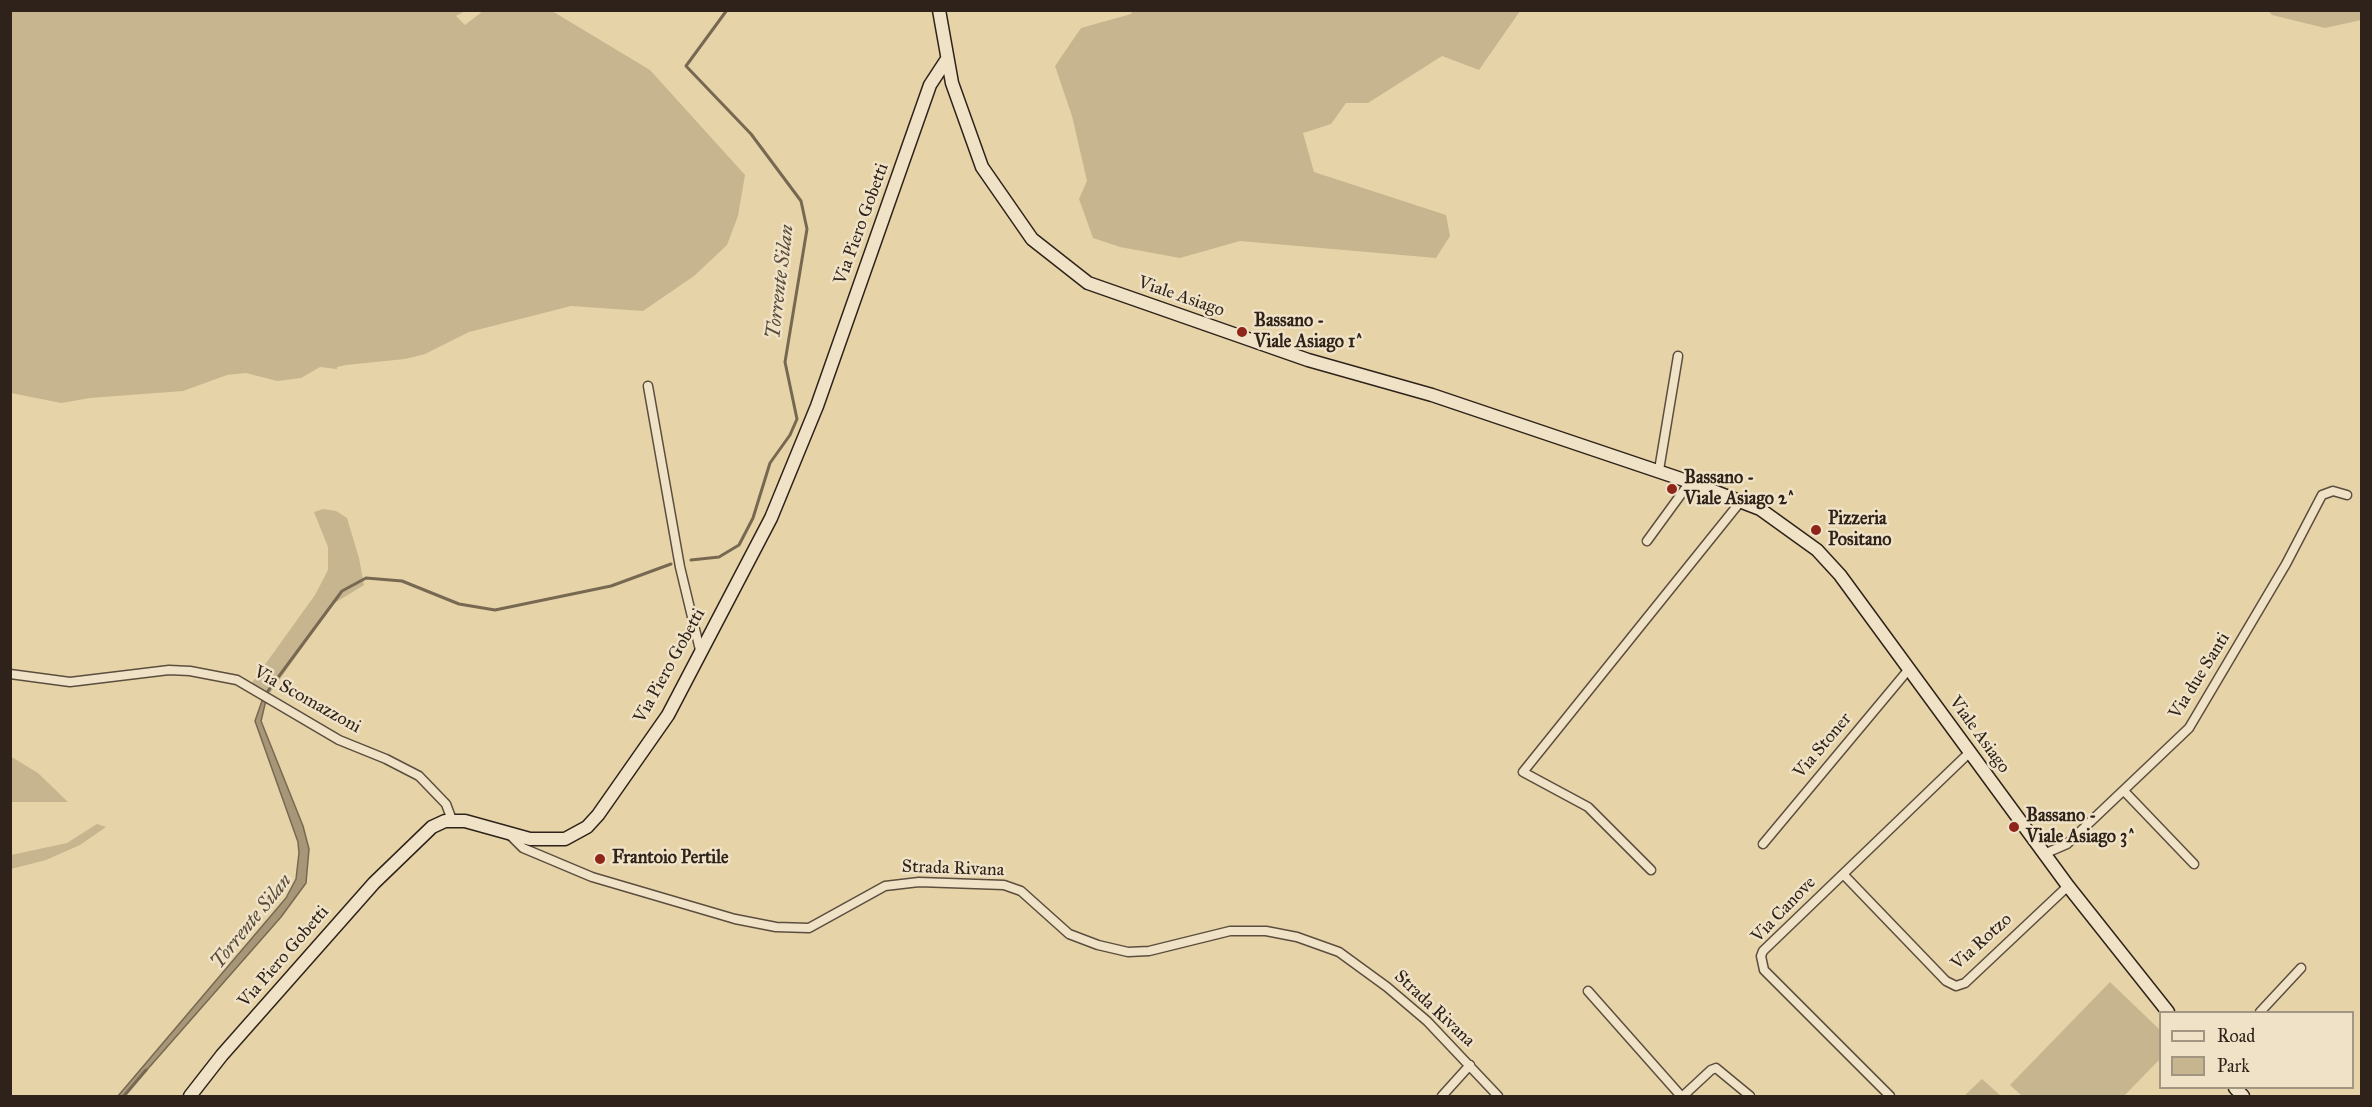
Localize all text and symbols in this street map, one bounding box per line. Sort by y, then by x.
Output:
street label: Via Piero Gobetti [830,160,894,288]
water label: Torrente Silan [762,223,800,341]
street label: Viale Asiago [1135,272,1227,322]
place label: Bassano - Viale Asiago 1^ [1254,311,1363,354]
marker: Bassano - Viale Asiago 1^ [1235,325,1249,339]
place label: Bassano - Viale Asiago 2^ [1684,468,1795,510]
marker: Bassano - Viale Asiago 2^ [1665,482,1679,496]
place label: Pizzeria Positano [1828,509,1891,552]
marker: Pizzeria Positano [1809,523,1823,537]
street label: Via Piero Gobetti [630,605,710,727]
street label: Via due Santi [2165,629,2235,723]
street label: Via Scomazzoni [250,662,364,738]
street label: Viale Asiago [1944,692,2014,778]
street label: Via Stoner [1789,709,1857,783]
place label: Bassano - Viale Asiago 3^ [2026,806,2135,848]
marker: Bassano - Viale Asiago 3^ [2007,820,2021,834]
place label: Frantoio Pertile [612,848,729,870]
marker: Frantoio Pertile [593,852,607,866]
street label: Strada Rivana [901,856,1005,882]
water label: Torrente Silan [206,870,298,974]
street label: Via Canove [1747,872,1821,948]
street label: Via Piero Gobetti [234,902,334,1012]
street label: Via Rotzo [1947,909,2017,975]
street label: Strada Rivana [1389,966,1479,1052]
legend [2159,1011,2354,1089]
text: Road [2217,1025,2255,1047]
text: Park [2217,1055,2250,1077]

